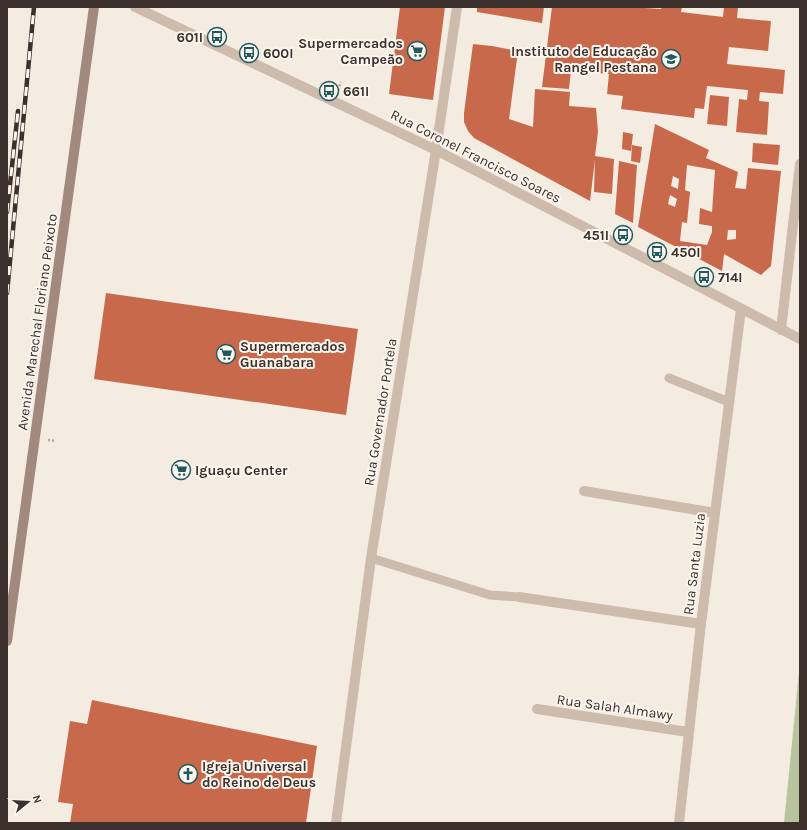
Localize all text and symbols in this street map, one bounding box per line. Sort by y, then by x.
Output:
bus stop icon: 601I [206,26,228,48]
place label: 601I [176,29,203,46]
place label: Supermercados Campeão [298,35,403,68]
supermarket icon: Supermercados Campeão [406,40,428,62]
bus stop icon: 600I [238,42,260,64]
place label: Instituto de Educação Rangel Pestana [511,43,657,76]
place label: 600I [263,45,293,62]
school or university icon: Instituto de Educação Rangel Pestana [660,48,682,70]
bus stop icon: 661I [318,80,340,102]
place label: 661I [343,83,369,100]
street label: Rua Coronel Francisco Soares [388,106,564,207]
street label: Avenida Marechal Floriano Peixoto [14,213,61,431]
bus stop icon: 451I [612,224,634,246]
place label: 451I [583,227,609,244]
bus stop icon: 450I [646,241,668,263]
place label: 450I [671,244,701,261]
bus stop icon: 714I [693,266,715,288]
place label: 714I [718,269,743,286]
street label: Rua Governador Portela [360,337,401,487]
place label: Supermercados Guanabara [240,338,345,371]
supermarket icon: Supermercados Guanabara [215,343,237,365]
supermarket icon: Iguaçu Center [170,459,192,481]
place label: Iguaçu Center [195,462,288,479]
street label: Rua Santa Luzia [680,512,709,616]
street label: Rua Salah Almawy [556,691,675,724]
place label: Igreja Universal do Reino de Deus [202,758,316,791]
church icon: Igreja Universal do Reino de Deus [177,763,199,785]
north arrow [8,782,48,822]
text: N [30,793,44,805]

